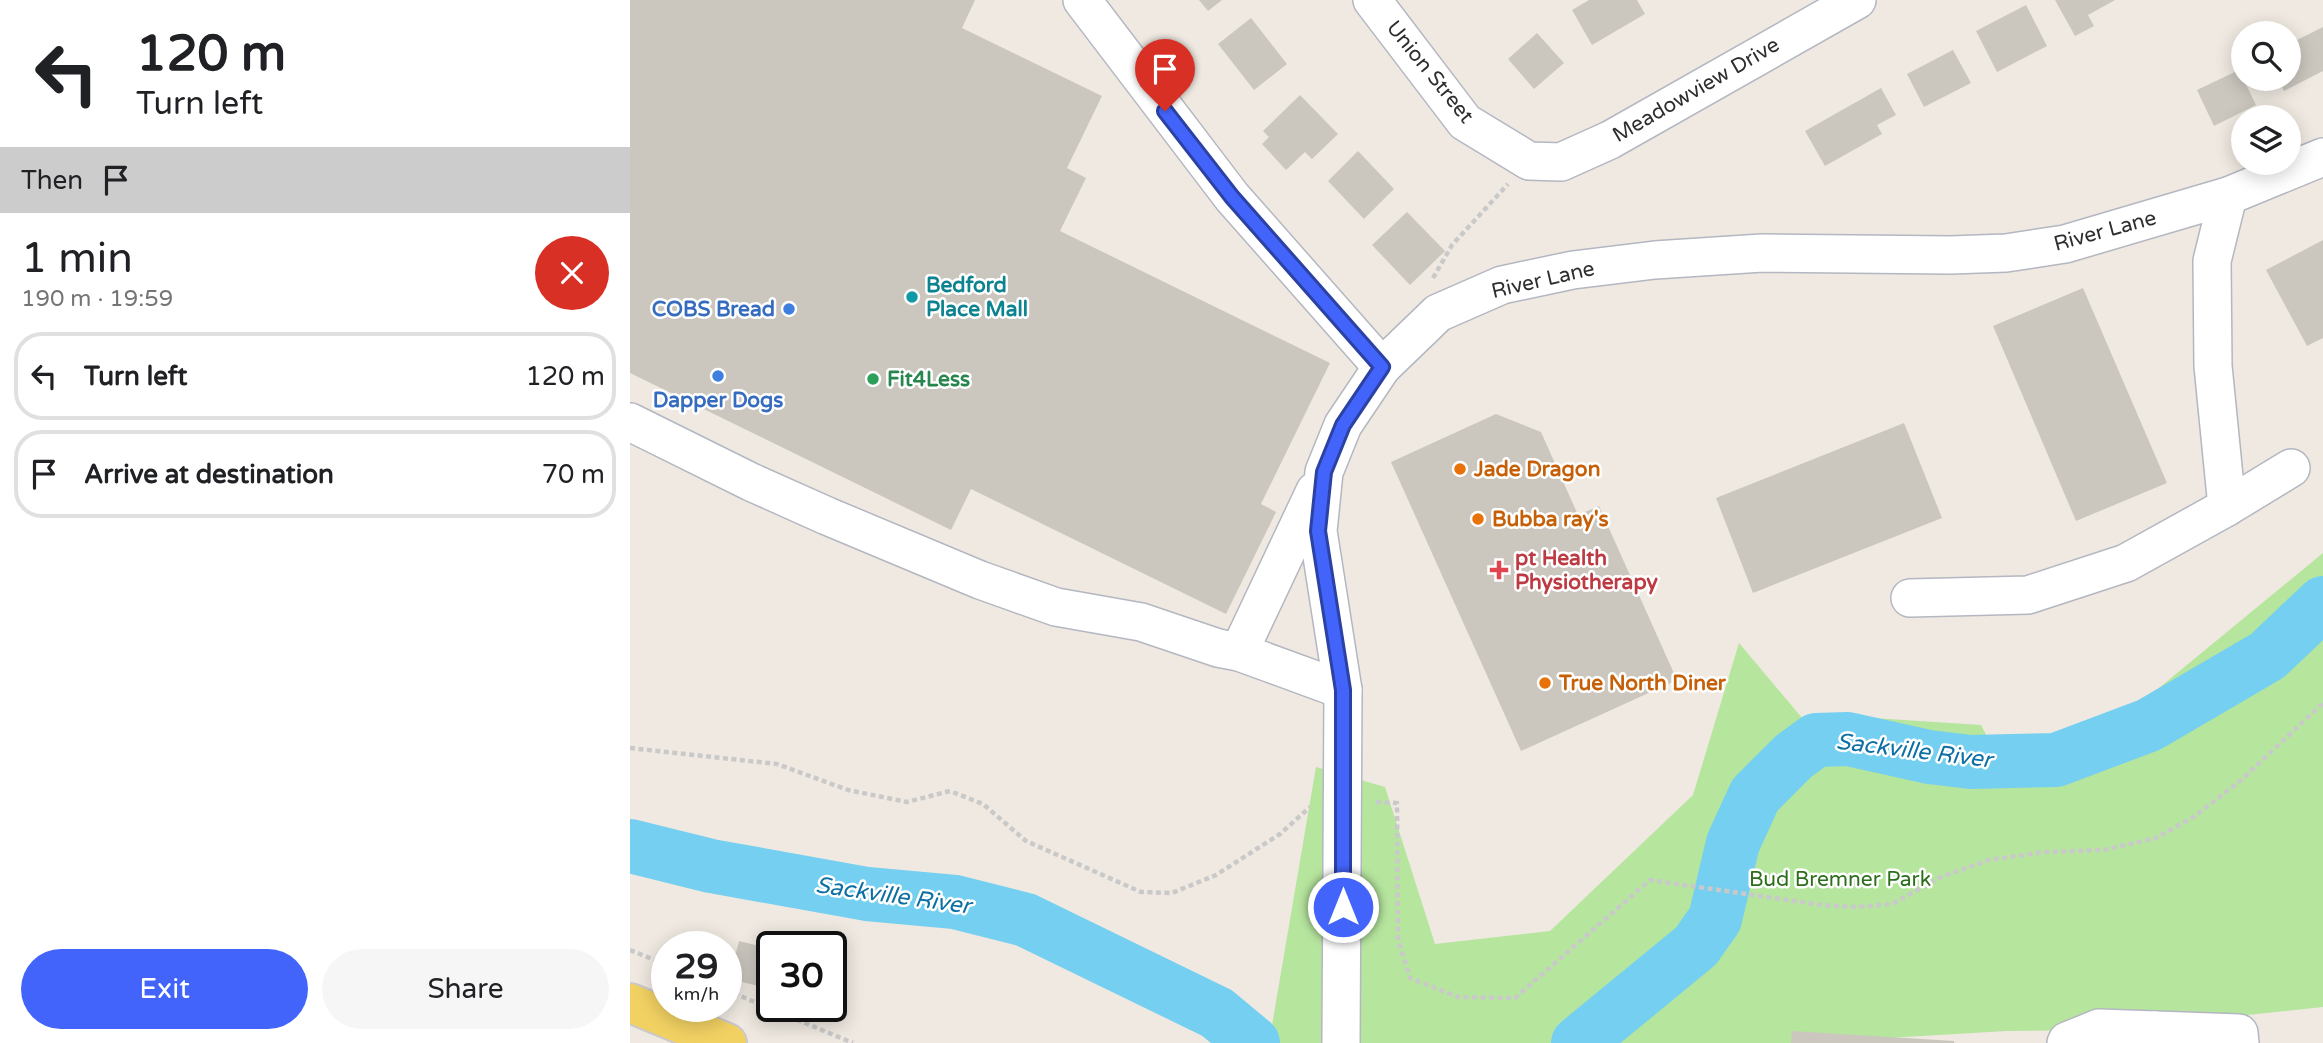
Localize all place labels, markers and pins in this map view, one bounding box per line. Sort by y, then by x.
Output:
pin [1135,39,1195,111]
place label: Bedford Place Mall [926,273,1028,322]
marker: Bedford Place Mall [904,289,920,305]
place label: COBS Bread [652,297,775,322]
marker: COBS Bread [781,301,797,317]
place label: Fit4Less [887,367,970,392]
marker: Dapper Dogs [710,368,726,384]
marker: Fit4Less [865,371,881,387]
place label: Dapper Dogs [653,388,783,413]
place label: Jade Dragon [1473,457,1600,482]
marker: Jade Dragon [1452,461,1468,477]
place label: Bubba ray's [1492,507,1609,532]
marker: Bubba ray's [1470,511,1486,527]
place label: pt Health Physiotherapy [1515,546,1659,595]
marker: pt Health Physiotherapy [1489,560,1509,580]
place label: True North Diner [1558,671,1727,696]
marker: True North Diner [1537,675,1553,691]

